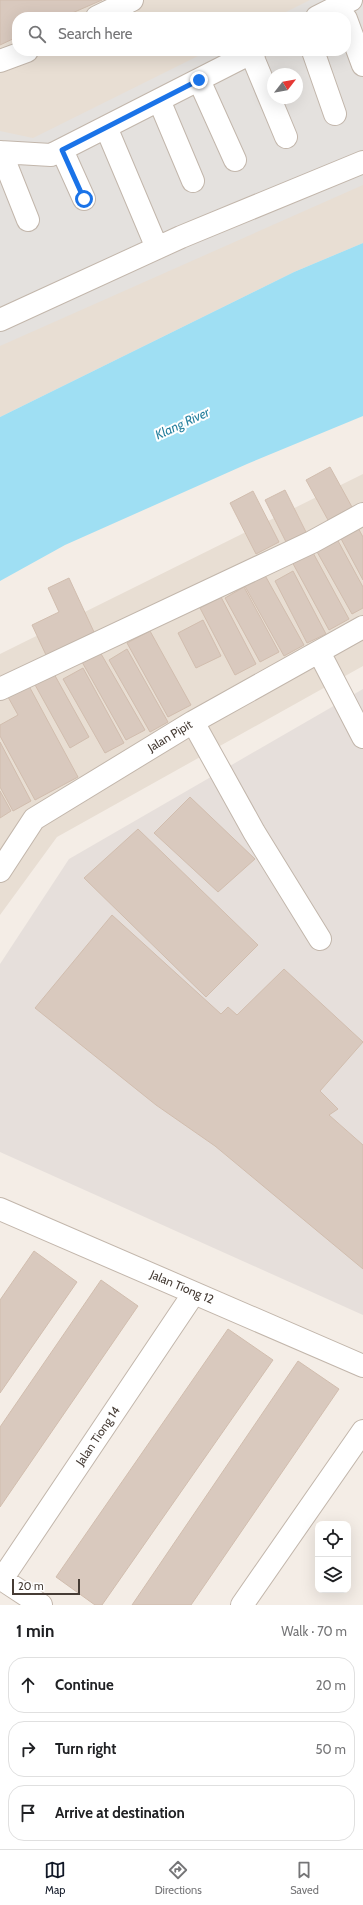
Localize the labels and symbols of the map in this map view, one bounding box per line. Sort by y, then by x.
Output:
north arrow [267,68,303,104]
route end [190,71,208,89]
route start [75,190,93,208]
water label: Klang River [152,403,213,443]
street label: Jalan Pipit [144,716,195,755]
street label: Jalan Tiong 12 [147,1266,216,1307]
street label: Jalan Tiong 14 [72,1403,123,1469]
scale bar [12,1577,80,1596]

